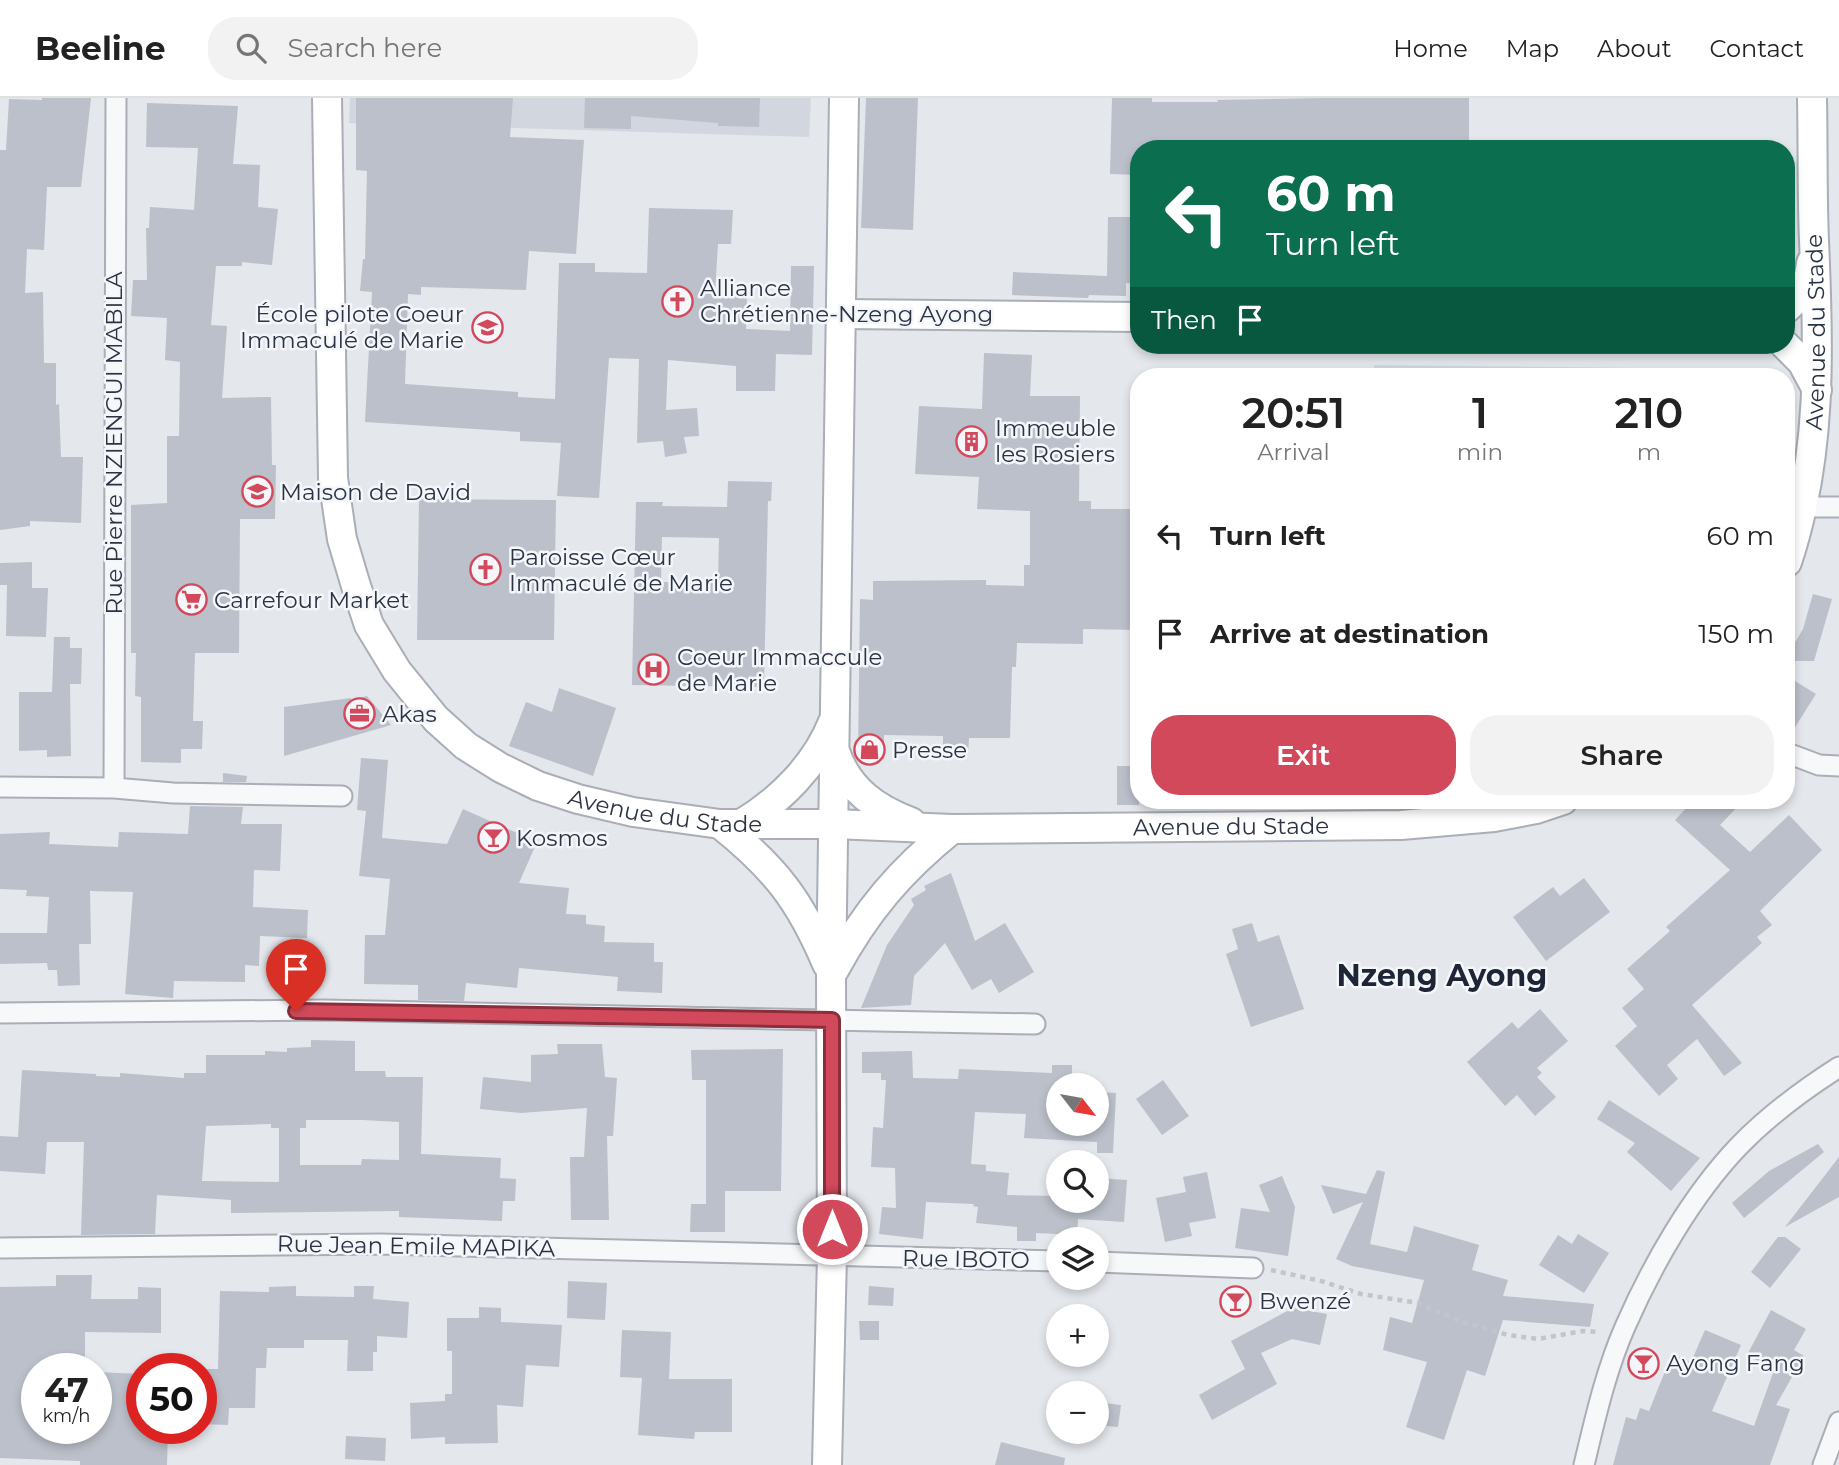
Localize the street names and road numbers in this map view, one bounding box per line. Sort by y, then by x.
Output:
street label: Avenue du Stade [1800,233,1831,431]
street label: Rue Pierre NZIENGUI MABILA [100,271,128,614]
street label: Avenue du Stade [565,783,762,838]
street label: Avenue du Stade [1133,812,1329,841]
street label: Rue Jean Emile MAPIKA [277,1230,556,1262]
street label: Rue IBOTO [902,1244,1030,1274]

